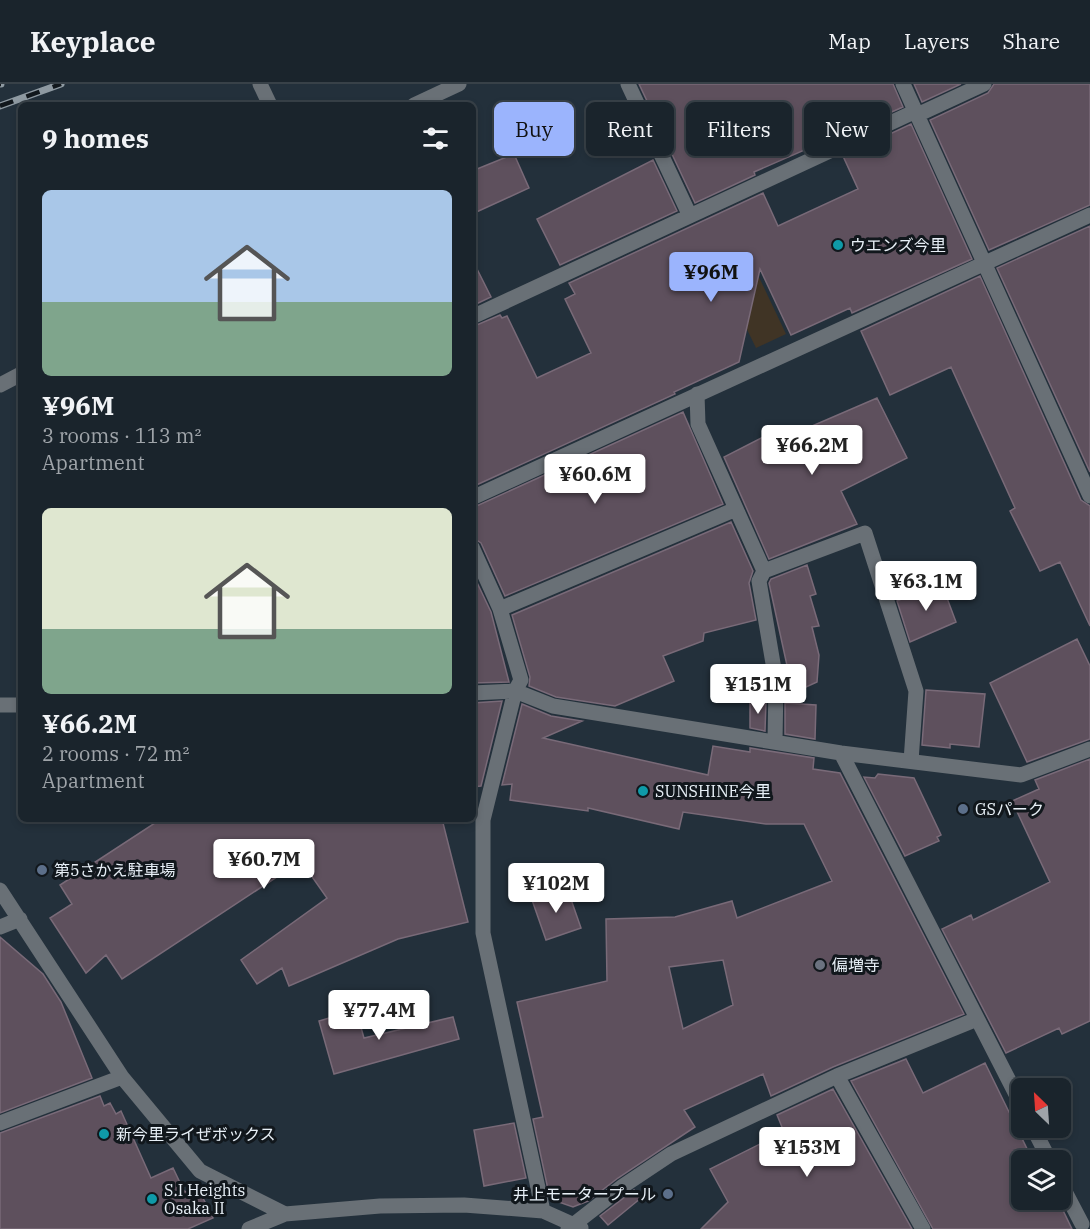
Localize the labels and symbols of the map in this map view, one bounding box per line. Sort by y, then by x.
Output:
place label: ウエンズ今里 [850,235,946,255]
marker: ウエンズ今里 [831,238,845,252]
pin: ¥96M [675,252,747,303]
pin: ¥66.2M [763,425,861,476]
pin: ¥60.6M [546,454,644,505]
pin: ¥63.1M [877,561,975,612]
pin: ¥151M [716,664,800,715]
place label: SUNSHINE今里 [655,781,771,801]
marker: SUNSHINE今里 [636,784,650,798]
place label: GSパーク [975,799,1044,819]
marker: GSパーク [956,802,970,816]
pin: ¥60.7M [215,839,313,890]
place label: 第5さかえ駐車場 [54,860,176,880]
marker: 第5さかえ駐車場 [35,863,49,877]
pin: ¥102M [514,863,598,914]
place label: 偏増寺 [832,955,880,975]
marker: 偏増寺 [813,958,827,972]
pin: ¥77.4M [330,990,428,1041]
north arrow [1011,1078,1071,1138]
place label: 新今里ライぜボックス [116,1124,276,1144]
marker: 新今里ライぜボックス [97,1127,111,1141]
pin: ¥153M [765,1127,849,1178]
place label: S.I Heights Osaka II [164,1180,245,1218]
place label: 井上モータープール [513,1184,656,1204]
marker: 井上モータープール [661,1187,675,1201]
marker: S.I Heights Osaka II [145,1192,159,1206]

